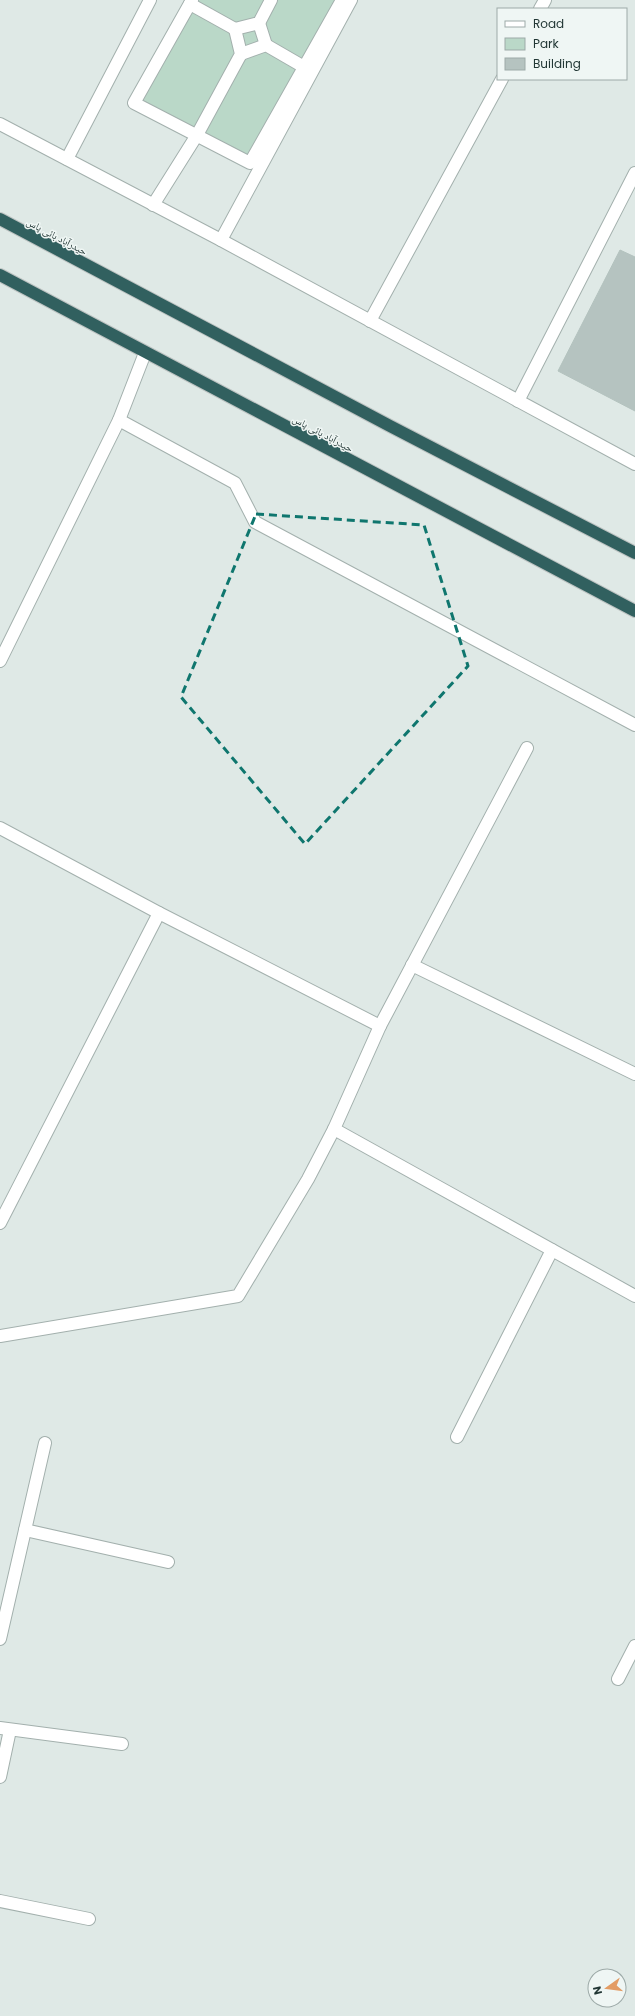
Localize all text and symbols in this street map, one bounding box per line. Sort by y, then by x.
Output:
legend [497,8,627,80]
text: Road [533,15,564,32]
text: Park [533,35,560,52]
text: Building [533,55,581,72]
street label: حیدرآباد بائی پاس [24,214,90,259]
street label: حیدرآباد بائی پاس [290,411,356,456]
north arrow [587,1968,627,2008]
text: N [589,1984,606,1996]

